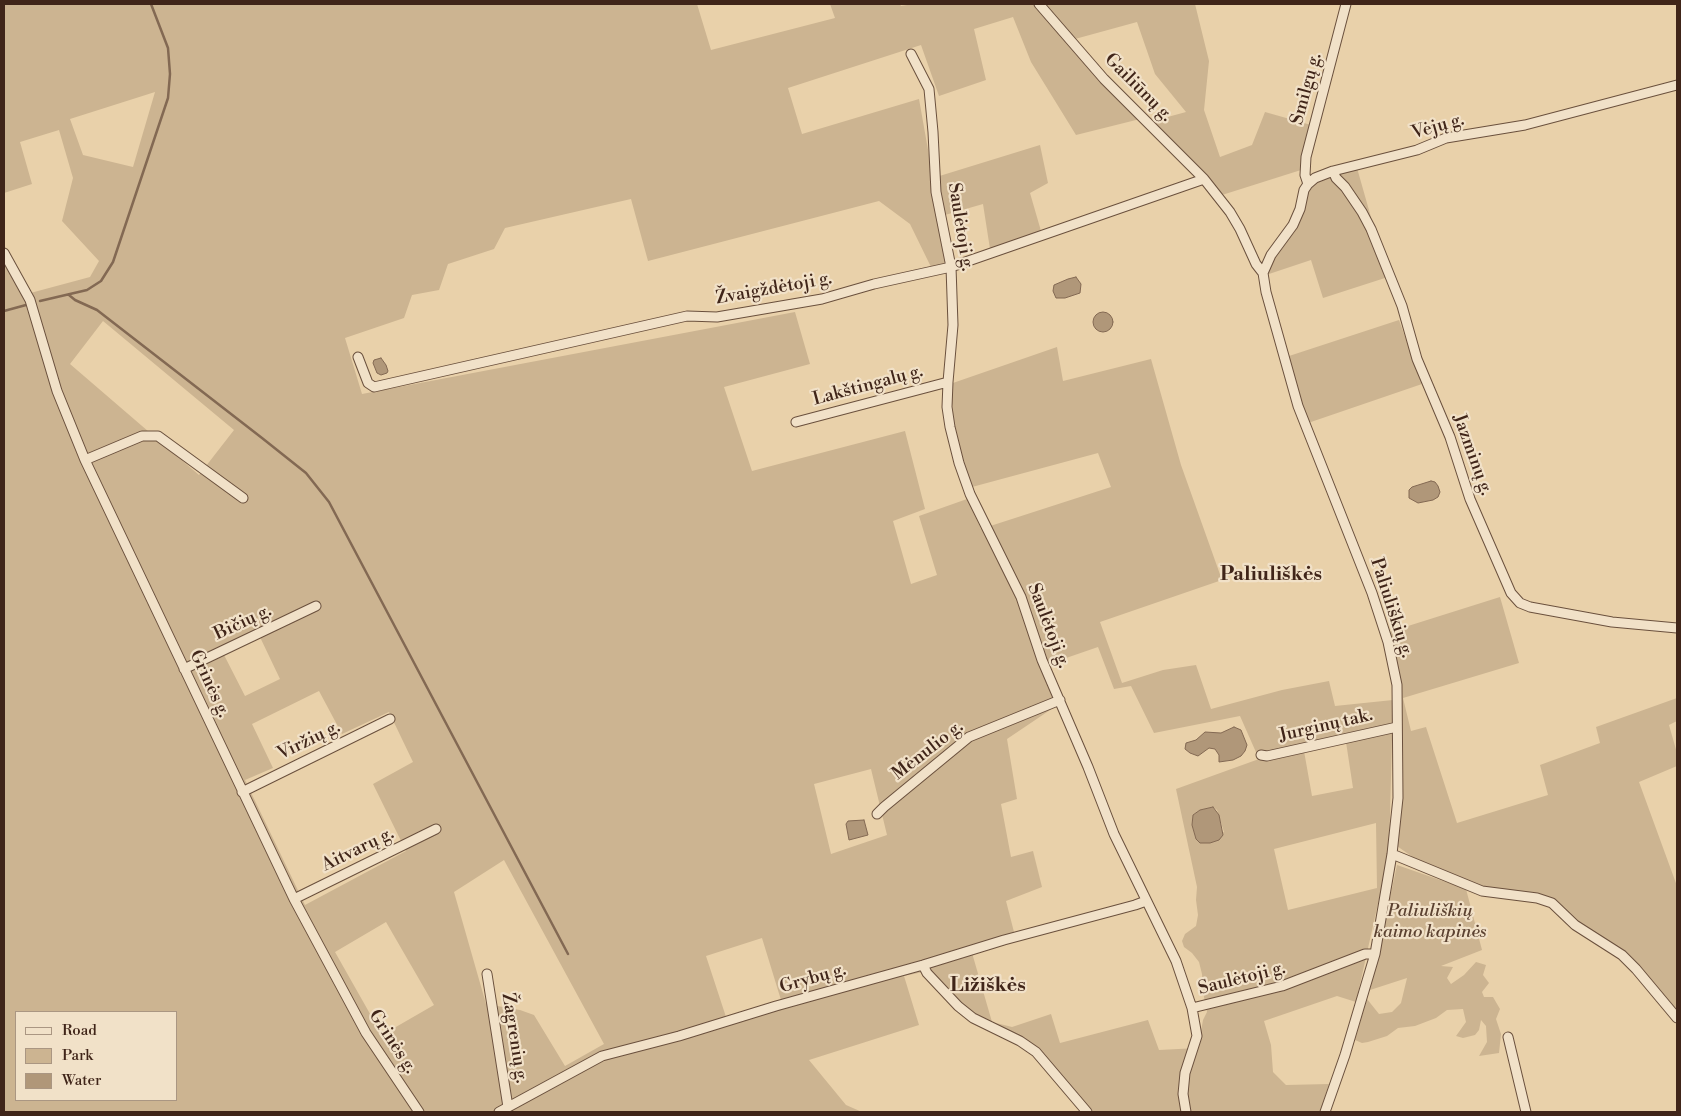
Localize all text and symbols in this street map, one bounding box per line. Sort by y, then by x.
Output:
street label: Gailiūnų g. [1099,49,1177,127]
street label: Smilgų g. [1287,51,1327,127]
street label: Vėjų g. [1409,109,1467,145]
street label: Saulėtoji g. [942,181,978,273]
street label: Žvaigždėtoji g. [714,268,834,310]
street label: Lakštingalų g. [811,361,925,411]
street label: Jazminų g. [1447,411,1497,499]
street label: Paliuliškių g. [1365,555,1417,661]
district label: Paliuliškės [1220,563,1322,587]
street label: Saulėtoji g. [1022,581,1074,671]
street label: Bičių g. [211,600,275,646]
street label: Grinės g. [184,647,234,721]
street label: Jurginų tak. [1277,705,1375,747]
street label: Viržių g. [274,717,344,765]
street label: Mėnulio g. [888,717,968,785]
street label: Aitvarų g. [318,823,398,877]
park label: Paliuliškių kaimo kapinės [1373,901,1487,944]
street label: Saulėtoji g. [1196,958,1288,1000]
street label: Grybų g. [777,959,849,999]
district label: Ližiškės [950,974,1026,998]
street label: Žagrenių g. [496,991,532,1085]
street label: Grinės g. [363,1006,421,1078]
legend [15,1011,178,1101]
text: Road [62,1021,97,1040]
text: Park [62,1046,93,1065]
text: Water [62,1071,101,1090]

